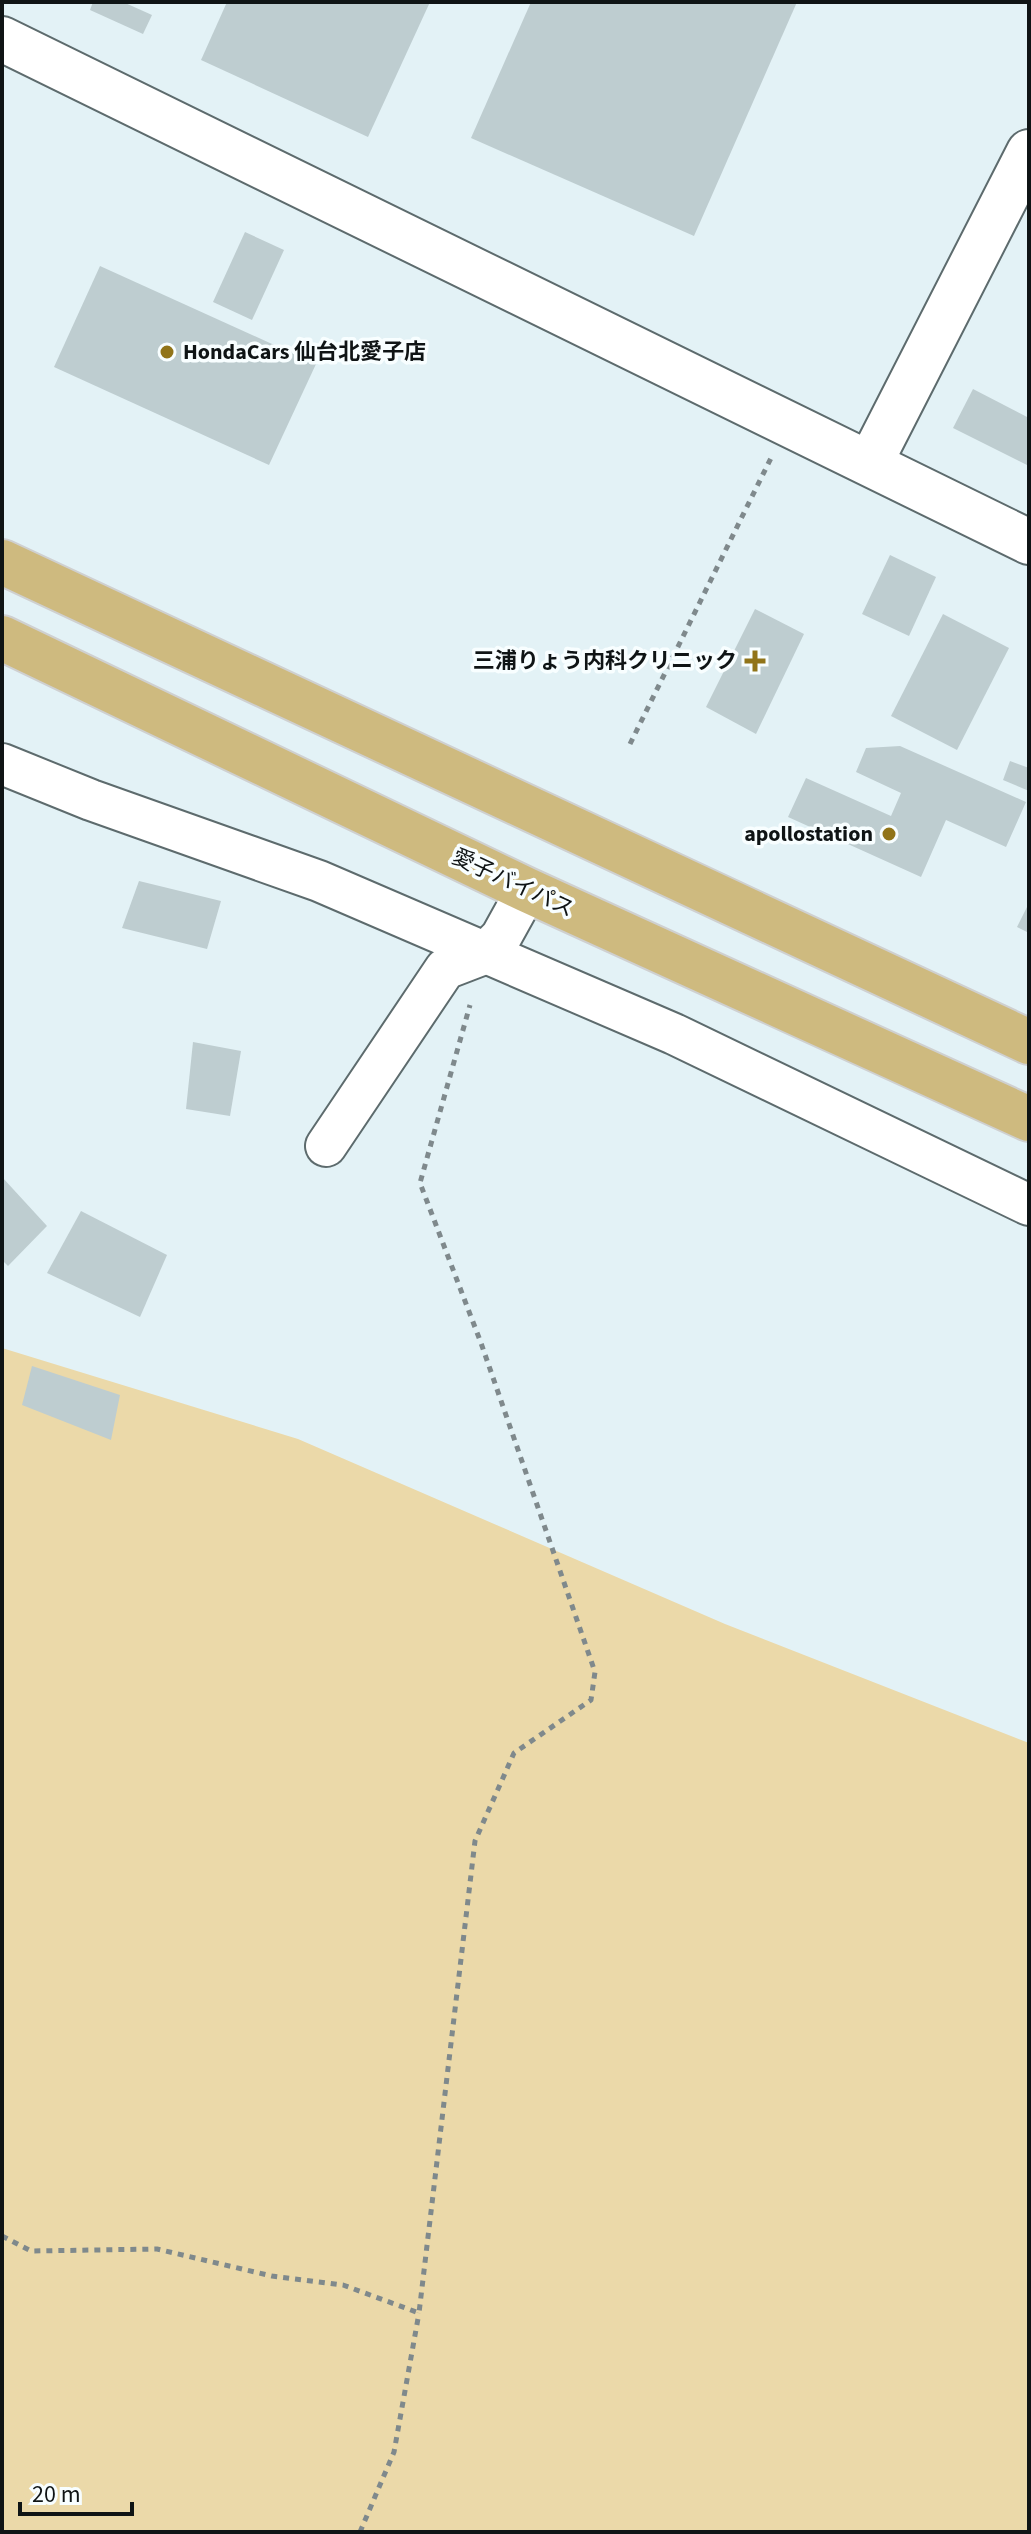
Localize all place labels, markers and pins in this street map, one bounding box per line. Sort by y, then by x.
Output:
place label: HondaCars 仙台北愛子店 [183,336,426,368]
marker: HondaCars 仙台北愛子店 [158,343,176,361]
place label: 三浦りょう内科クリニック [473,645,737,677]
marker: 三浦りょう内科クリニック [744,650,766,672]
place label: apollostation [744,818,873,850]
marker: apollostation [880,825,898,843]

